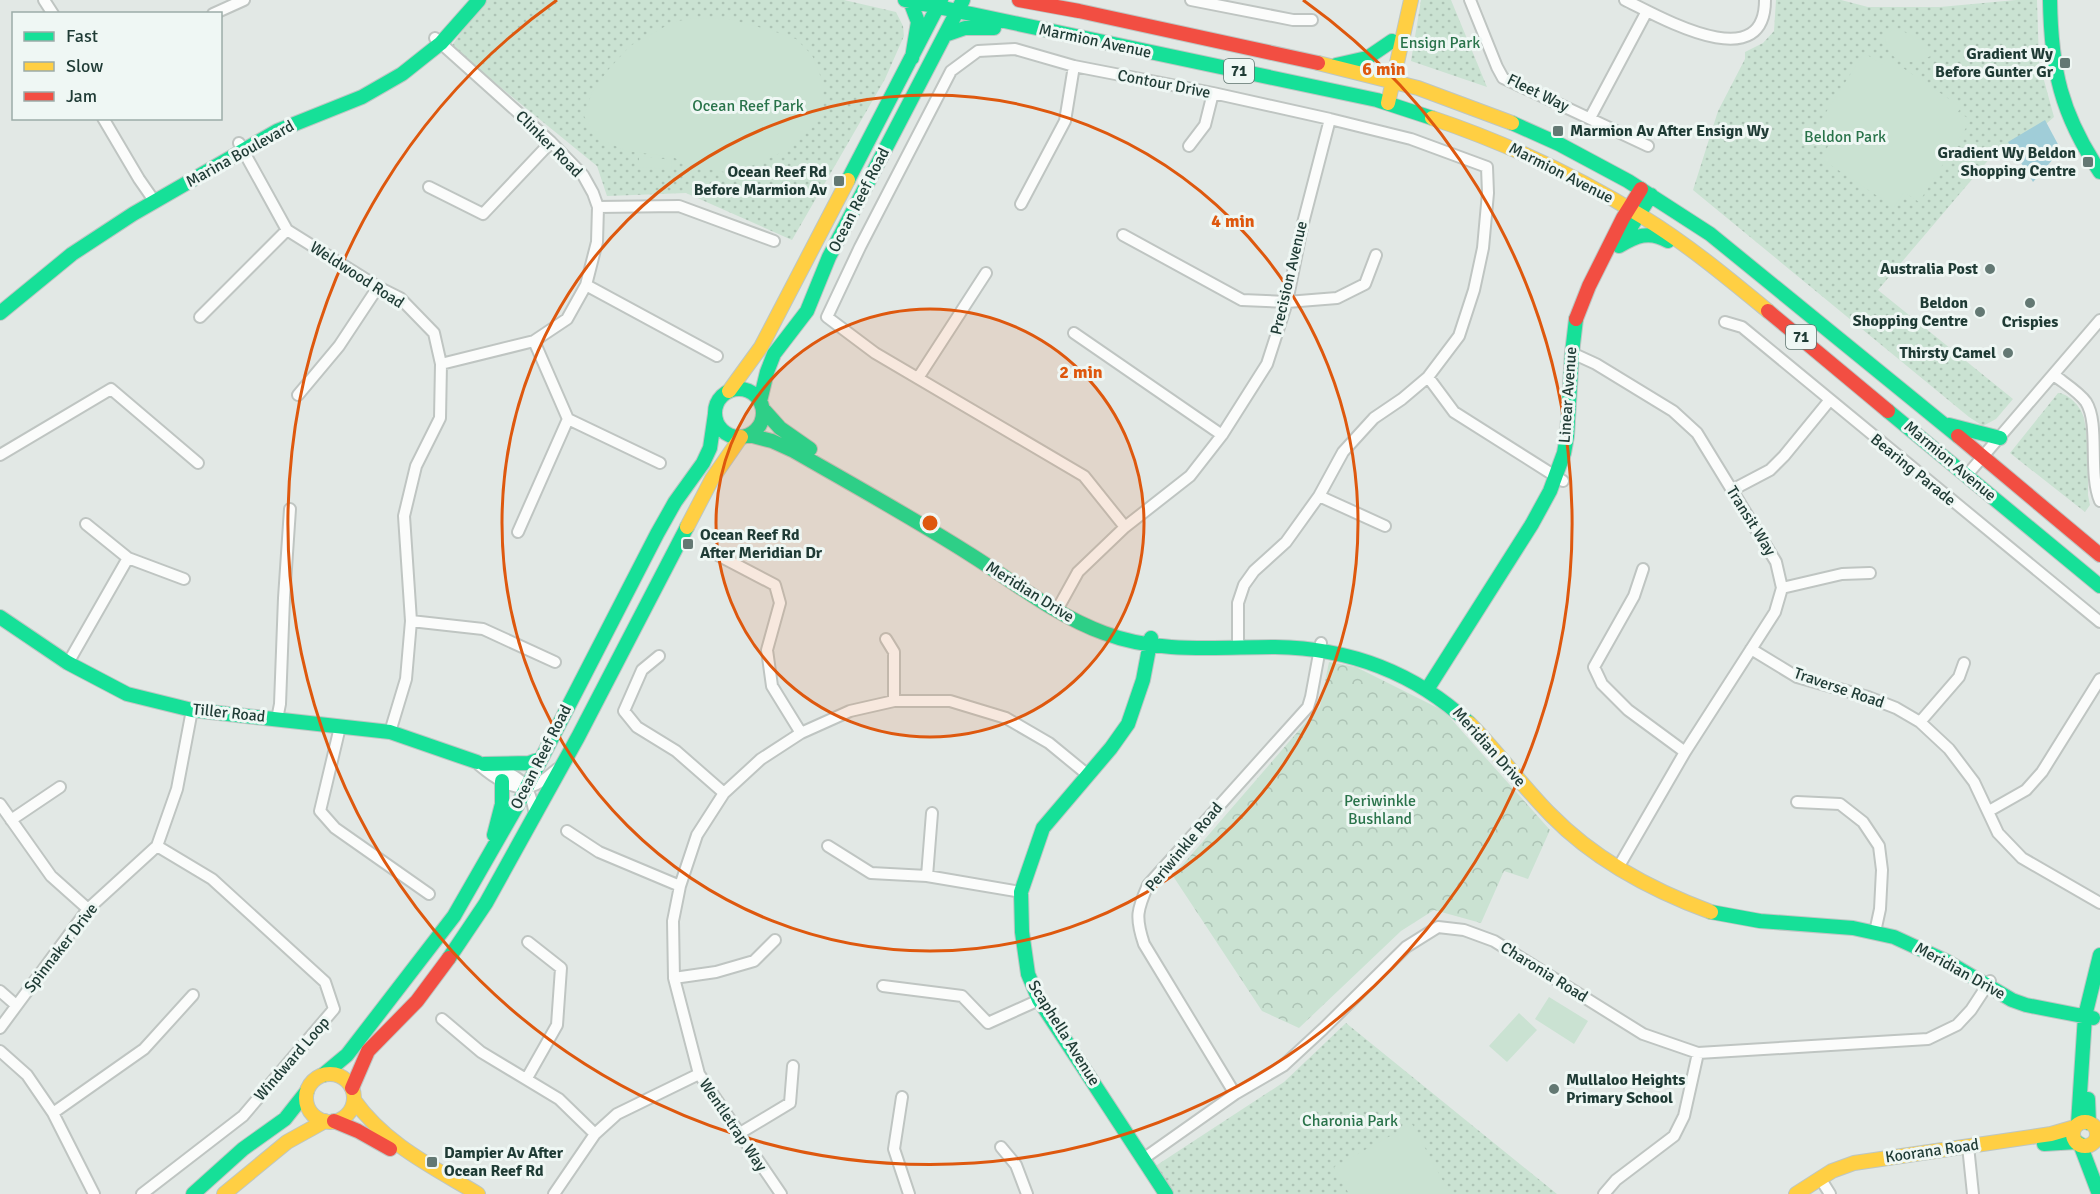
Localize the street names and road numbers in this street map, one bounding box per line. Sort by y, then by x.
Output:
street label: Marmion Avenue [1037,19,1153,63]
road number: 71 [1224,59,1254,83]
street label: Contour Drive [1116,65,1212,103]
street label: Fleet Way [1504,69,1573,117]
street label: Clinker Road [511,106,587,182]
street label: Marina Boulevard [182,116,298,192]
street label: Marmion Avenue [1505,138,1617,208]
street label: Ocean Reef Road [824,144,894,256]
street label: Precision Avenue [1266,219,1312,337]
street label: Weldwood Road [306,237,408,313]
road number: 71 [1786,325,1816,349]
street label: Linear Avenue [1555,346,1581,444]
street label: Marmion Avenue [1900,416,2000,506]
street label: Bearing Parade [1866,429,1960,511]
street label: Transit Way [1722,482,1781,560]
street label: Meridian Drive [982,557,1078,627]
street label: Traverse Road [1791,663,1887,713]
street label: Tiller Road [192,699,266,727]
street label: Ocean Reef Road [506,701,576,813]
street label: Meridian Drive [1448,703,1530,791]
street label: Periwinkle Road [1141,798,1227,896]
street label: Spinnaker Drive [20,899,102,997]
street label: Charonia Road [1497,937,1591,1007]
street label: Meridian Drive [1911,938,2009,1004]
street label: Scaphella Avenue [1024,977,1104,1089]
street label: Windward Loop [250,1013,334,1105]
street label: Wentletrap Way [695,1075,772,1176]
street label: Koorana Road [1884,1135,1980,1167]

